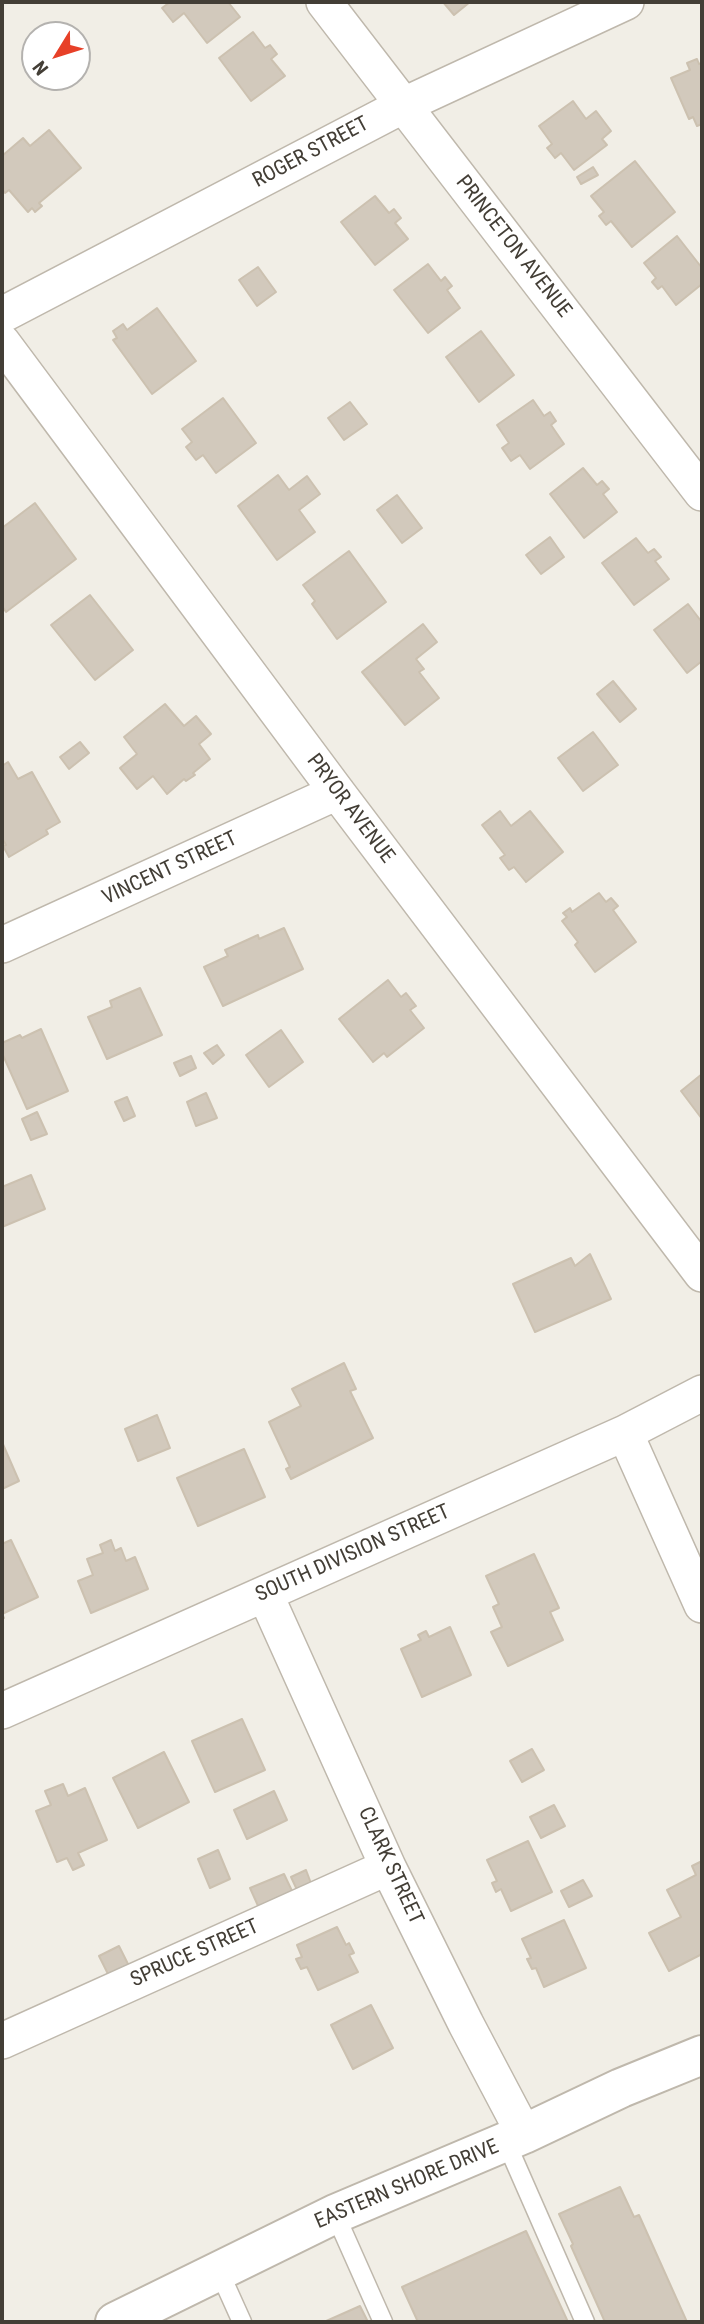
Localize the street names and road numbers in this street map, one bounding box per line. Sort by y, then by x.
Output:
street label: ROGER STREET [249,112,373,194]
street label: PRINCETON AVENUE [450,171,576,323]
street label: PRYOR AVENUE [301,749,399,869]
street label: VINCENT STREET [99,827,241,911]
street label: SOUTH DIVISION STREET [252,1500,454,1608]
street label: CLARK STREET [352,1803,428,1929]
street label: SPRUCE STREET [127,1915,263,1993]
street label: EASTERN SHORE DRIVE [311,2135,503,2235]

